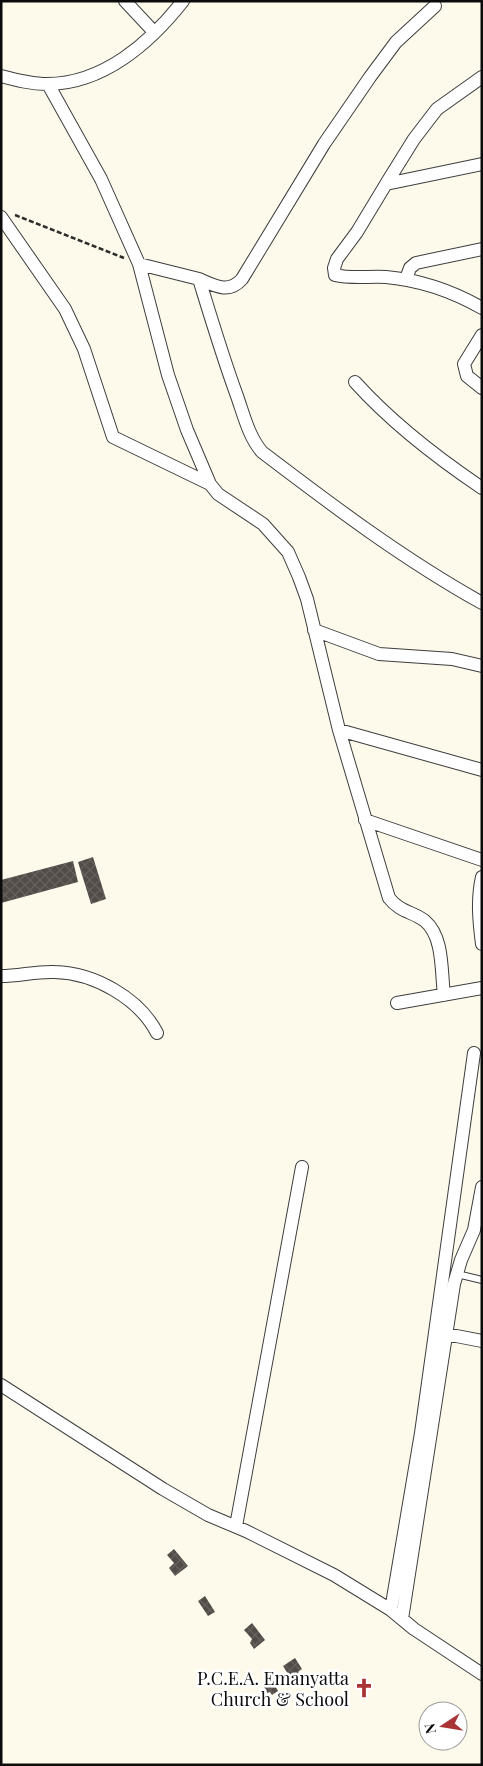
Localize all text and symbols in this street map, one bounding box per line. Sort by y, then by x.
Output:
place label: P.C.E.A. Emanyatta Church & School [197,1666,349,1711]
church icon: P.C.E.A. Emanyatta Church & School [353,1677,375,1699]
north arrow [418,1701,468,1751]
text: N [419,1722,440,1736]

